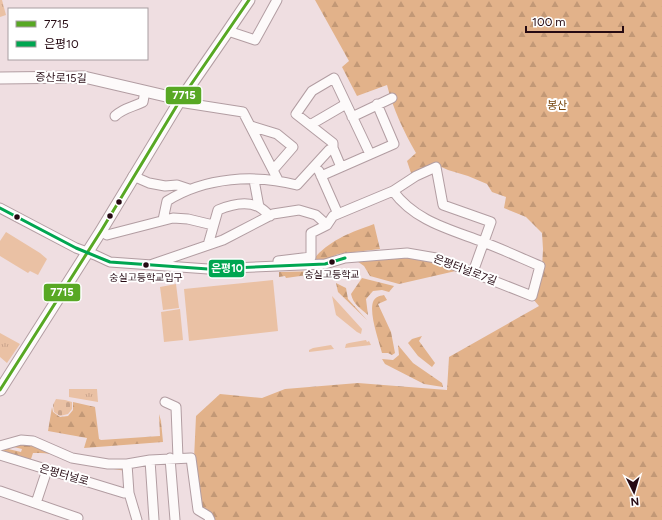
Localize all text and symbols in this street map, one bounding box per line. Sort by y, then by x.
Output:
legend [8,8,148,60]
scale bar [526,8,623,34]
text: 100 m [532,15,566,29]
text: 7715 [44,17,69,31]
text: 은평10 [44,37,79,51]
street label: 증산로15길 [35,71,87,85]
line badge: 7715 [165,86,202,105]
text: 7715 [172,89,196,102]
park label: 봉산 [547,99,567,112]
unlabelled marker [114,197,124,207]
unlabelled marker [105,211,115,221]
unlabelled marker [12,212,22,222]
street label: 은평터널로7길 [432,252,498,288]
marker: 숭실고등학교 [327,257,337,267]
line badge: 은평10 [208,259,245,278]
marker: 숭실고등학교입구 [141,260,151,270]
text: 은평10 [211,262,243,275]
place label: 숭실고등학교 [304,268,360,281]
place label: 숭실고등학교입구 [109,271,183,284]
line badge: 7715 [43,283,81,302]
text: 7715 [50,286,74,299]
street label: 은평터널로 [38,462,90,488]
north arrow [614,472,654,512]
text: N [630,495,640,508]

